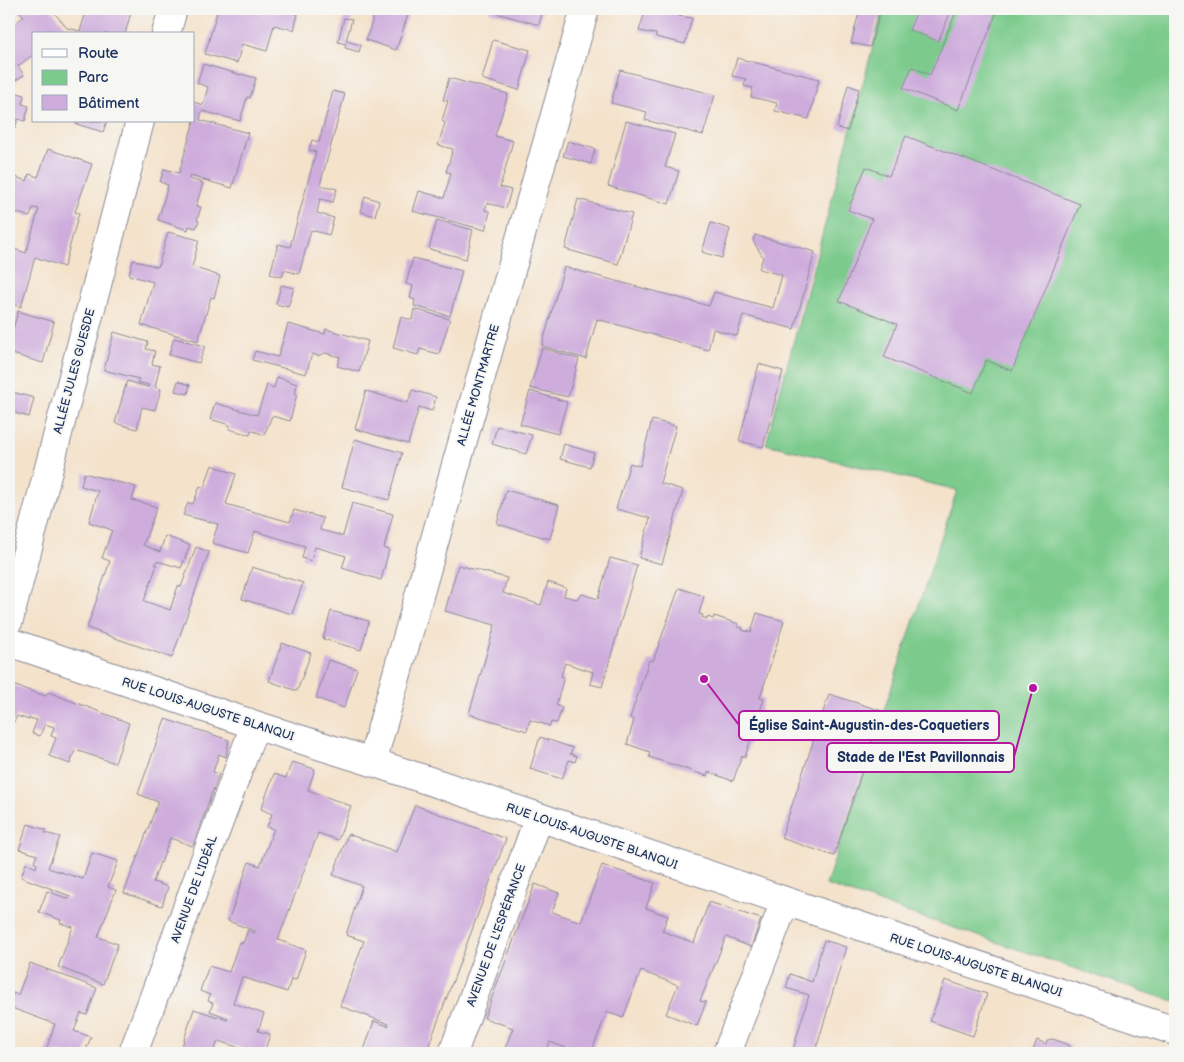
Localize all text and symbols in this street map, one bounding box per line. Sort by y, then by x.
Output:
legend [32,32,195,122]
text: Route [78,44,119,63]
text: Parc [78,68,108,87]
text: Bâtiment [78,94,140,113]
street label: ALLÉE JULES GUESDE [50,306,99,436]
street label: ALLÉE MONTMARTRE [453,322,503,448]
street label: RUE LOUIS-AUGUSTE BLANQUI [120,674,296,745]
callout: Église Saint-Augustin-des-Coquetiers [739,711,999,740]
text: Église Saint-Augustin-des-Coquetiers [749,715,989,734]
callout: Stade de l'Est Pavillonnais [827,743,1014,772]
text: Stade de l'Est Pavillonnais [837,749,1005,766]
street label: RUE LOUIS-AUGUSTE BLANQUI [504,800,680,873]
street label: AVENUE DE L'IDÉAL [167,833,221,945]
street label: AVENUE DE L'ESPÉRANCE [463,861,529,1009]
street label: RUE LOUIS-AUGUSTE BLANQUI [888,930,1064,1001]

